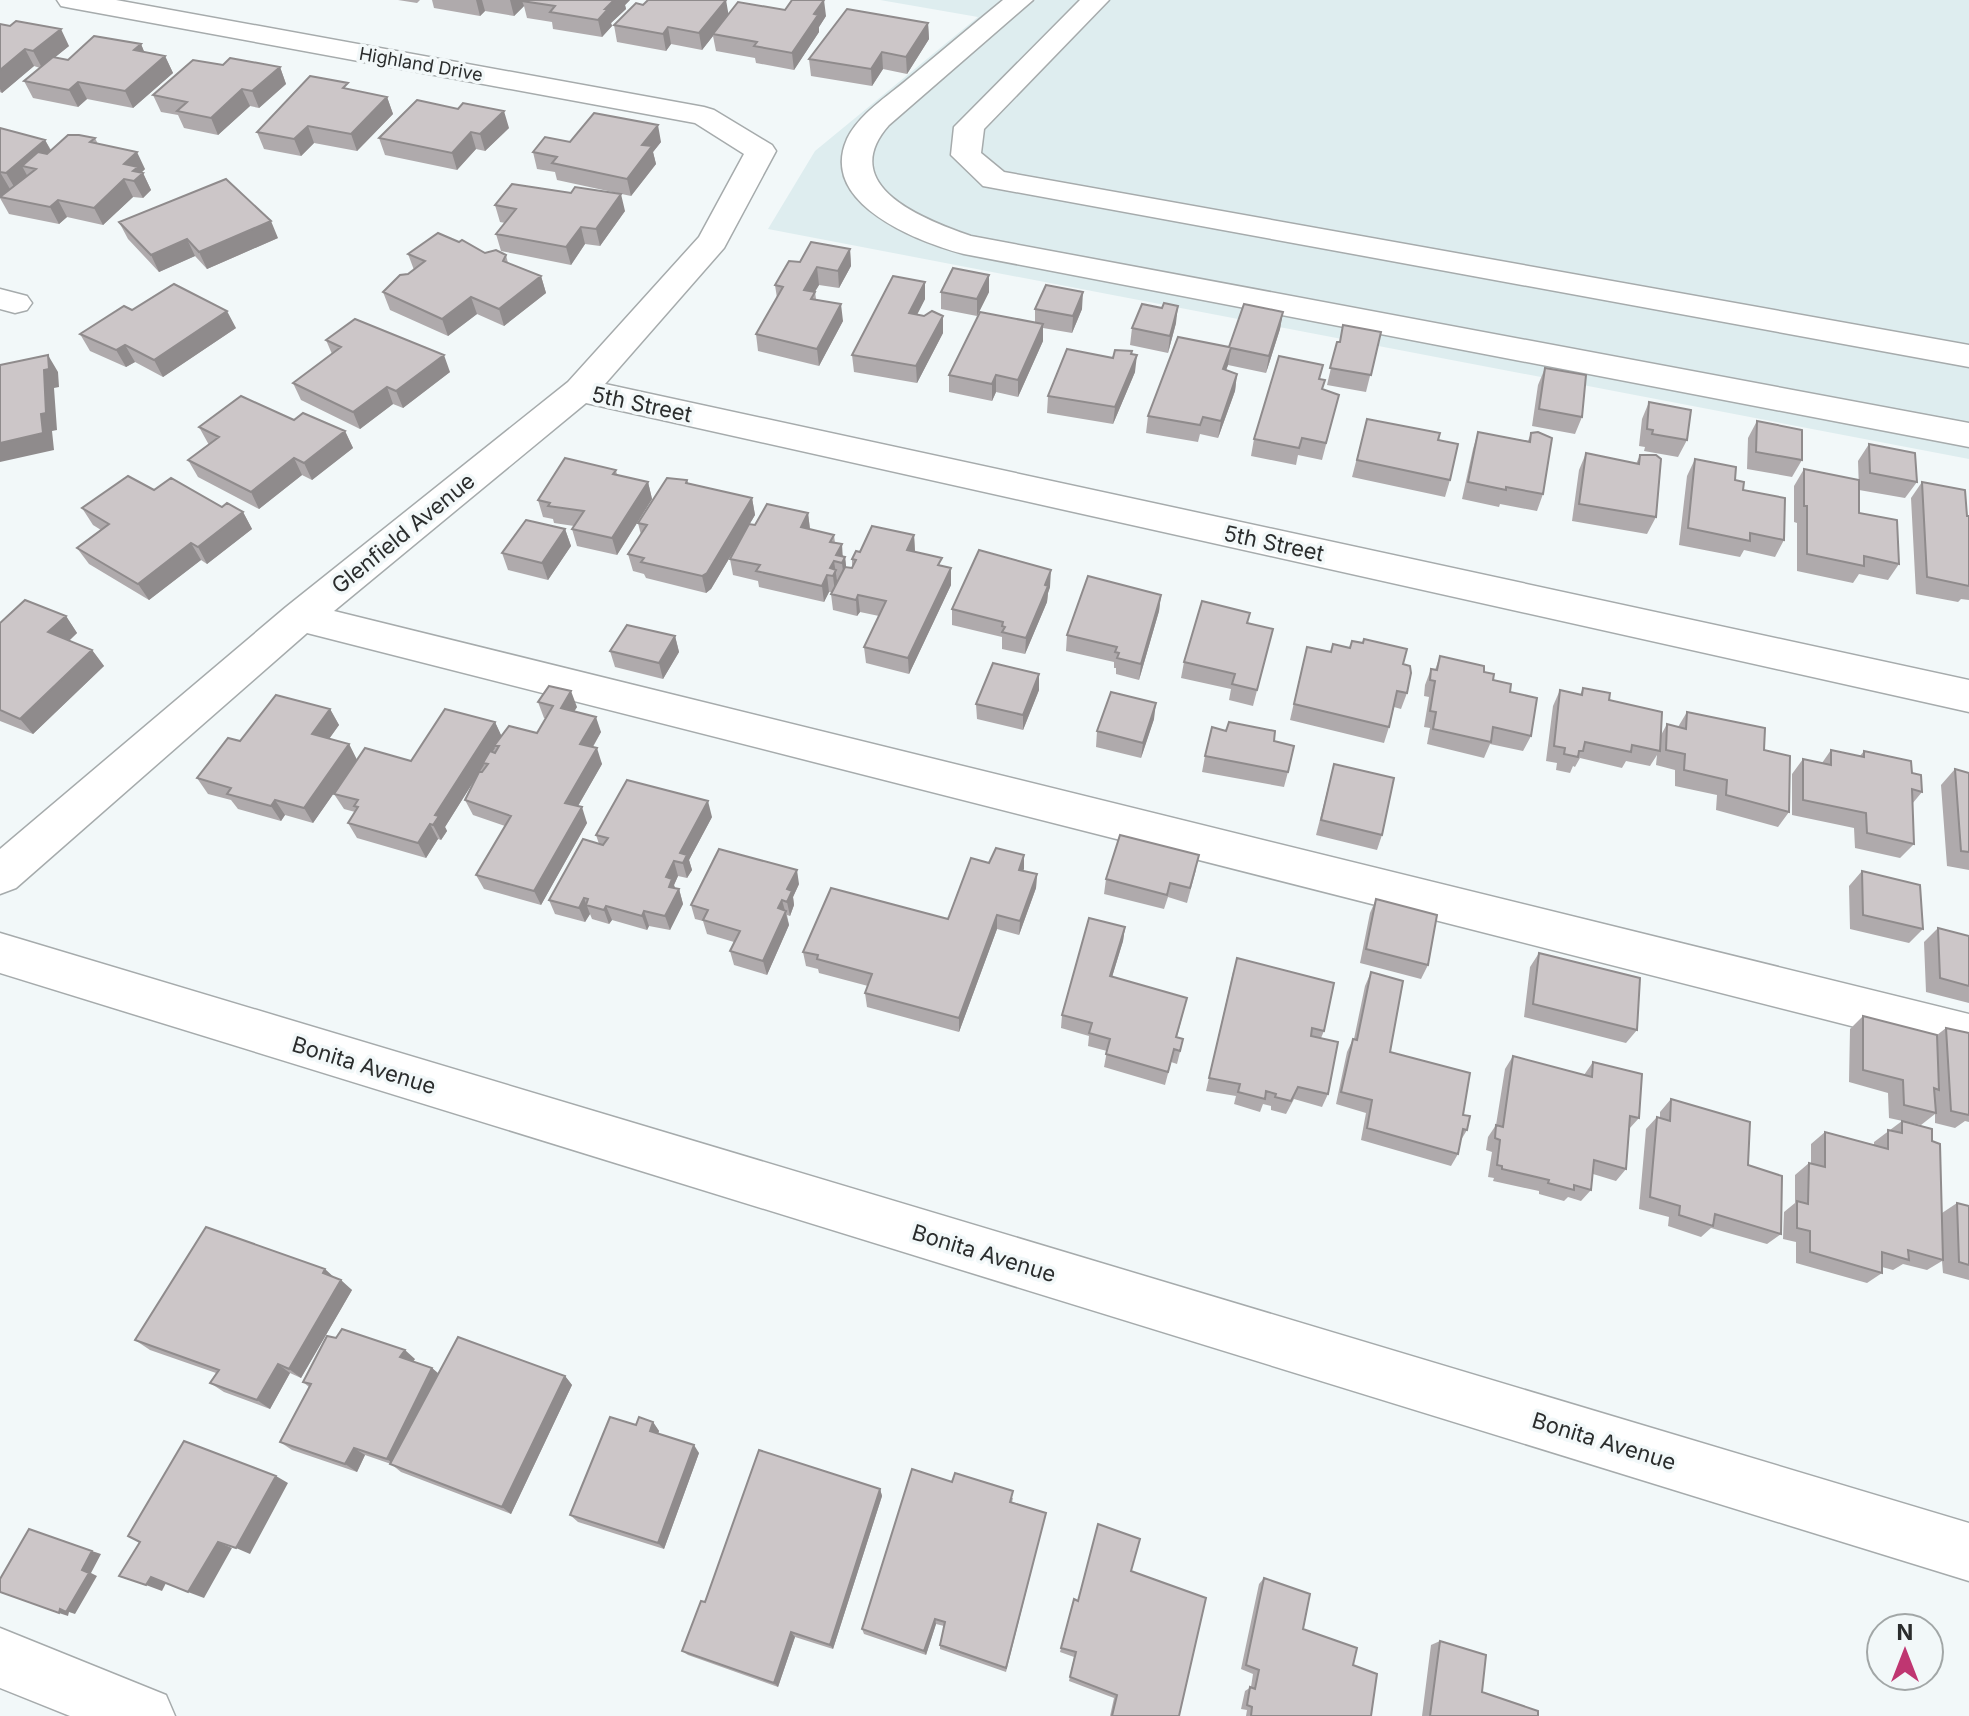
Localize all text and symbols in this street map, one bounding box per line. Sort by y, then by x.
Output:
street label: Highland Drive [357,43,485,85]
street label: 5th Street [589,381,695,427]
street label: Glenfield Avenue [326,467,480,599]
street label: 5th Street [1221,520,1327,566]
street label: Bonita Avenue [289,1031,439,1099]
street label: Bonita Avenue [909,1219,1059,1287]
street label: Bonita Avenue [1529,1407,1679,1475]
north arrow [1865,1612,1945,1692]
text: N [1897,1619,1913,1645]

